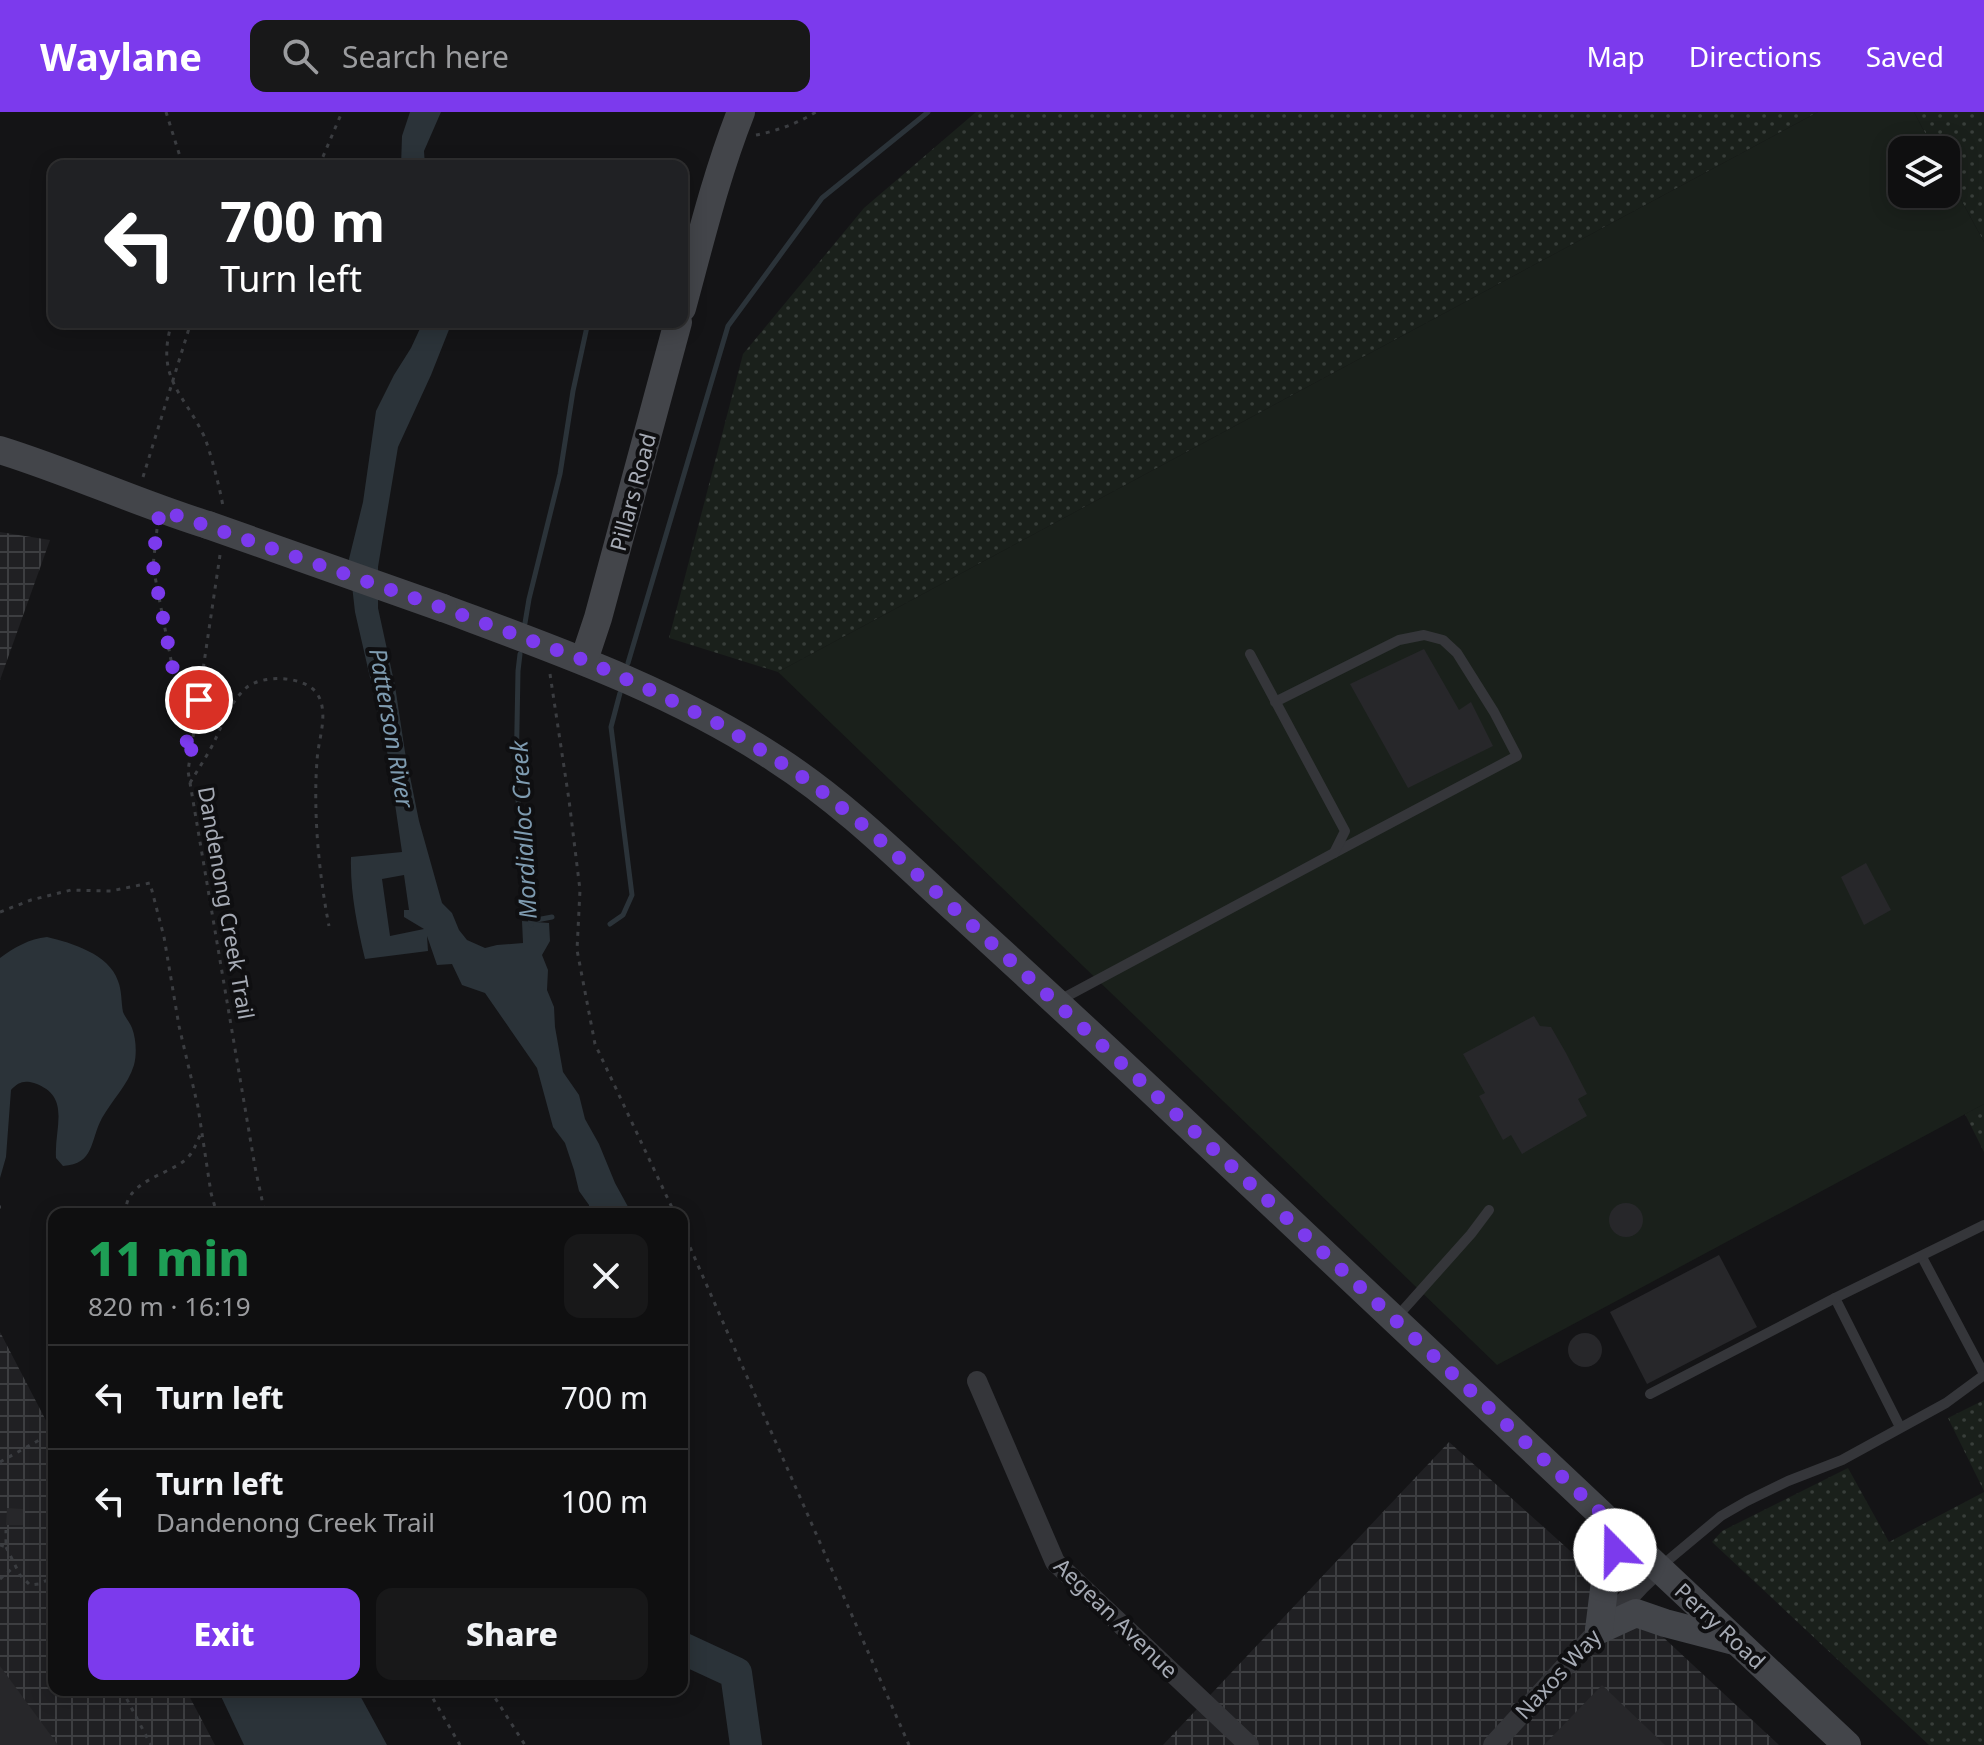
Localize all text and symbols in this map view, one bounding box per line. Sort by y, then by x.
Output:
search box [250,20,810,92]
text: Waylane [40,30,202,82]
icon: search [278,34,322,78]
text: Search here [342,36,509,77]
text: Map [1586,37,1645,75]
text: Directions [1689,37,1822,75]
text: Saved [1866,37,1944,75]
map controls [1888,136,1960,208]
button: layers [1888,136,1960,208]
text: 700 m [220,182,385,258]
icon: left [88,192,192,296]
text: Turn left [220,254,362,303]
street label: Pillars Road [602,429,662,554]
water label: Patterson River [362,645,423,812]
pin [165,666,233,734]
icon: arrive [177,678,221,722]
water label: Mordialloc Creek [501,739,544,920]
street label: Dandenong Creek Trail [192,784,262,1022]
text: 11 min [88,1225,250,1290]
button: close [564,1234,648,1318]
text: 820 m · 16:19 [88,1288,251,1324]
icon: left [88,1375,132,1419]
text: Turn left [156,1377,284,1418]
text: 700 m [561,1377,648,1418]
text: Turn left [156,1463,284,1504]
icon: left [88,1479,132,1523]
text: 100 m [561,1481,648,1522]
text: Dandenong Creek Trail [156,1504,435,1540]
position arrow [1573,1508,1657,1592]
street label: Aegean Avenue [1048,1550,1185,1684]
street label: Perry Road [1669,1576,1772,1675]
button: Exit [88,1588,360,1680]
button: Share [376,1588,648,1680]
street label: Naxos Way [1508,1621,1607,1725]

